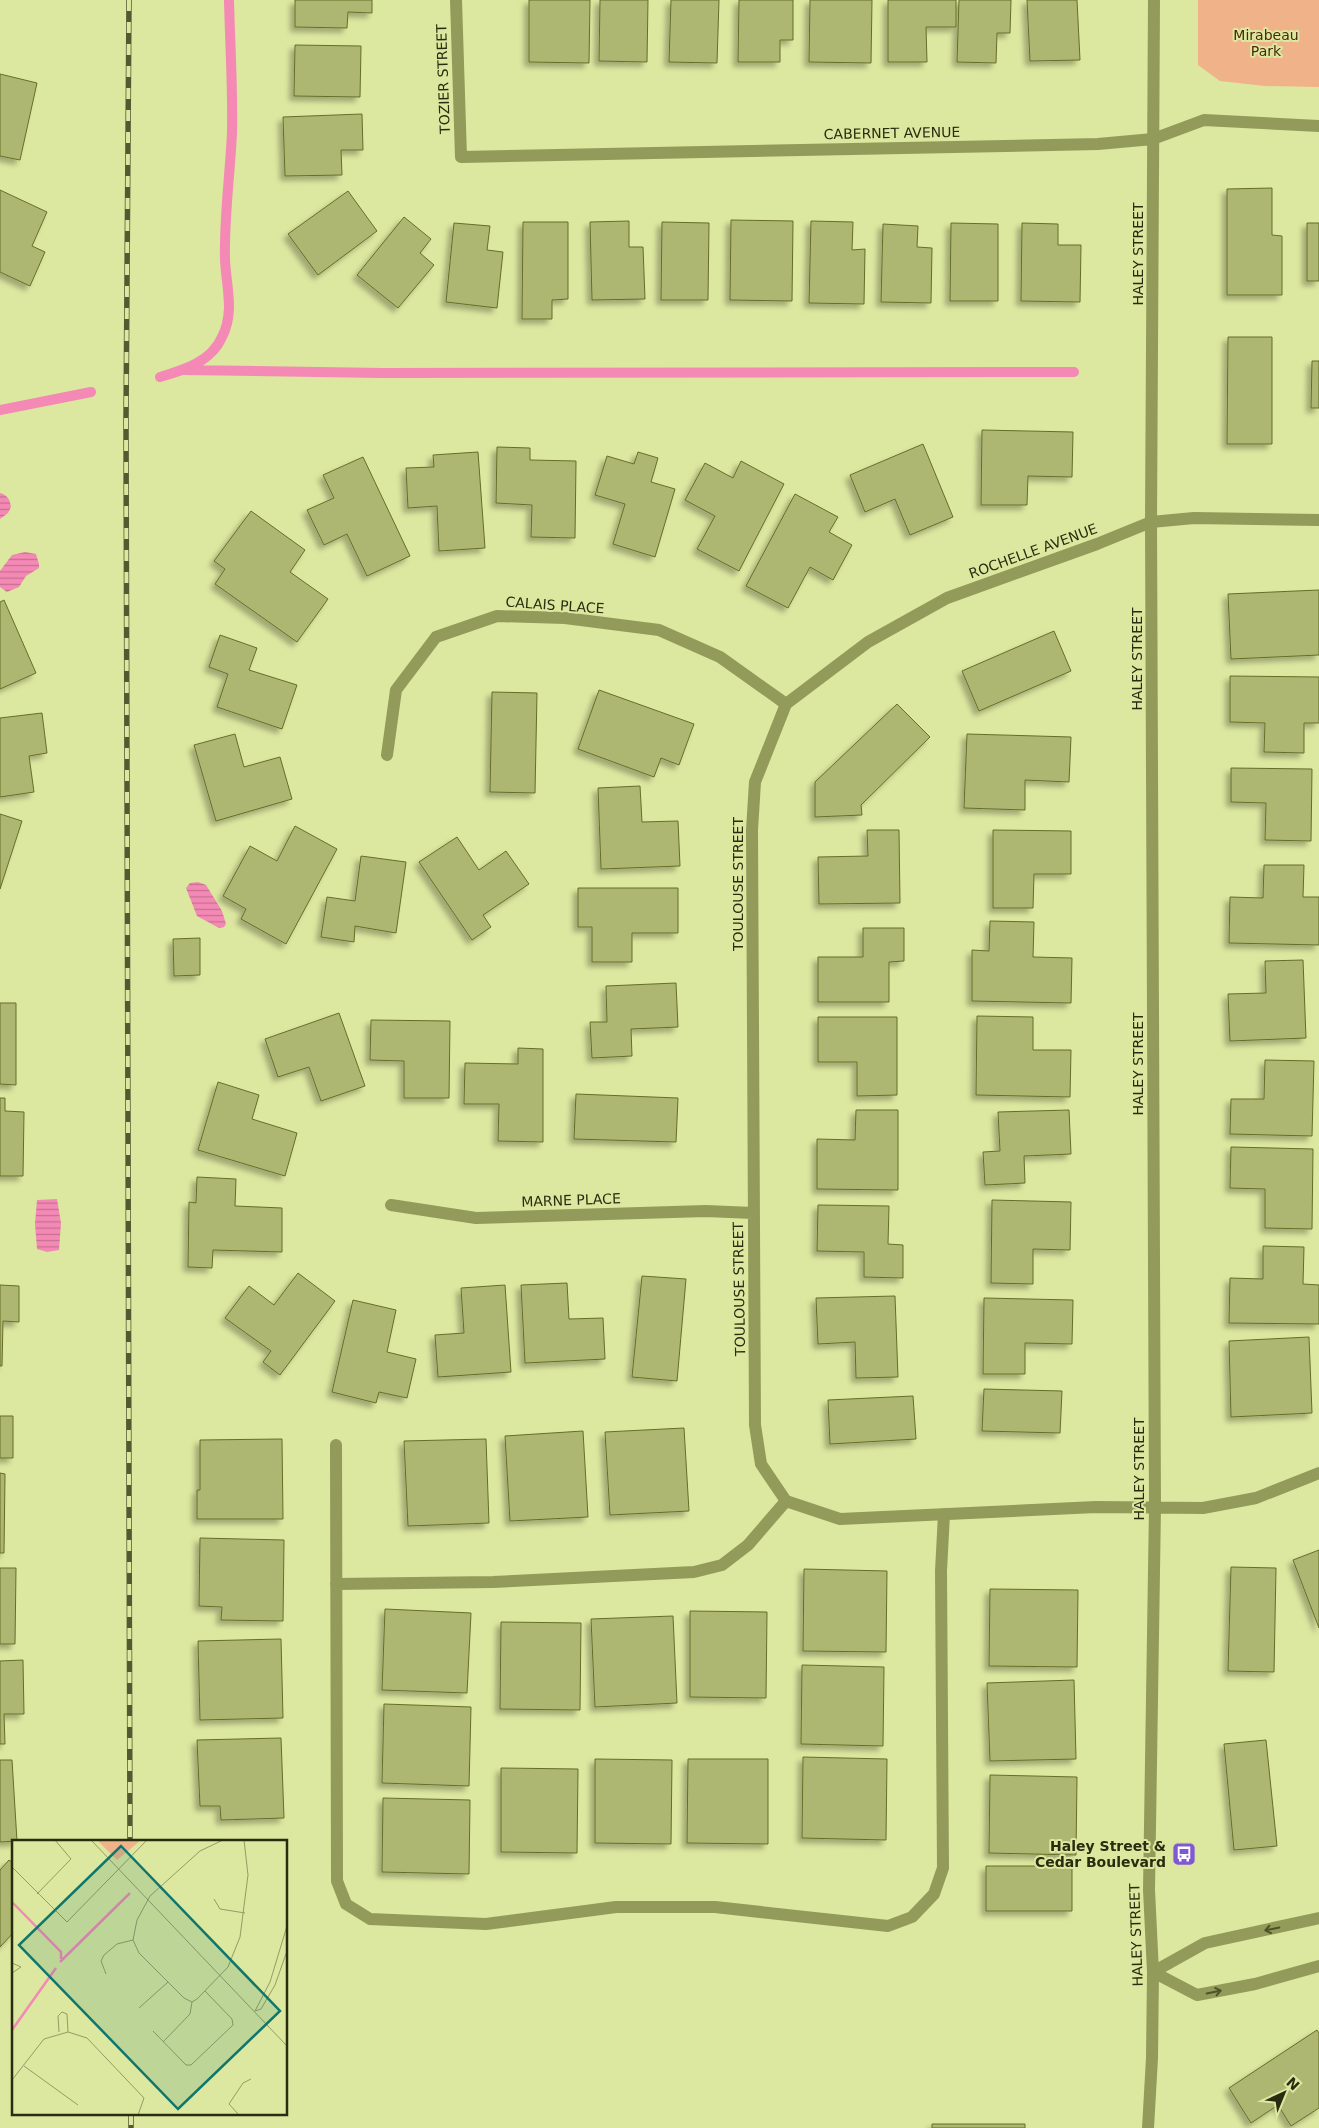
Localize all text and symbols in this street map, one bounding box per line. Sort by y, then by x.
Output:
street label: TOZIER STREET [433,23,453,135]
park label: Mirabeau Park [1233,27,1299,59]
street label: CABERNET AVENUE [824,124,960,142]
street label: HALEY STREET [1130,202,1146,306]
street label: ROCHELLE AVENUE [967,520,1099,582]
street label: CALAIS PLACE [505,594,605,616]
street label: HALEY STREET [1129,607,1145,711]
street label: TOULOUSE STREET [730,817,746,952]
street label: HALEY STREET [1130,1012,1146,1116]
street label: MARNE PLACE [521,1190,621,1210]
street label: TOULOUSE STREET [730,1221,748,1357]
street label: HALEY STREET [1131,1417,1147,1521]
place label: Haley Street & Cedar Boulevard [1035,1838,1166,1870]
inset map [12,1840,288,2116]
bus stop icon: Haley Street & Cedar Boulevard [1171,1841,1197,1867]
street label: HALEY STREET [1126,1883,1146,1987]
one-way arrow [1264,1925,1280,1935]
one-way arrow [1205,1987,1221,1996]
north arrow [1259,2068,1309,2118]
text: N [1283,2074,1303,2093]

